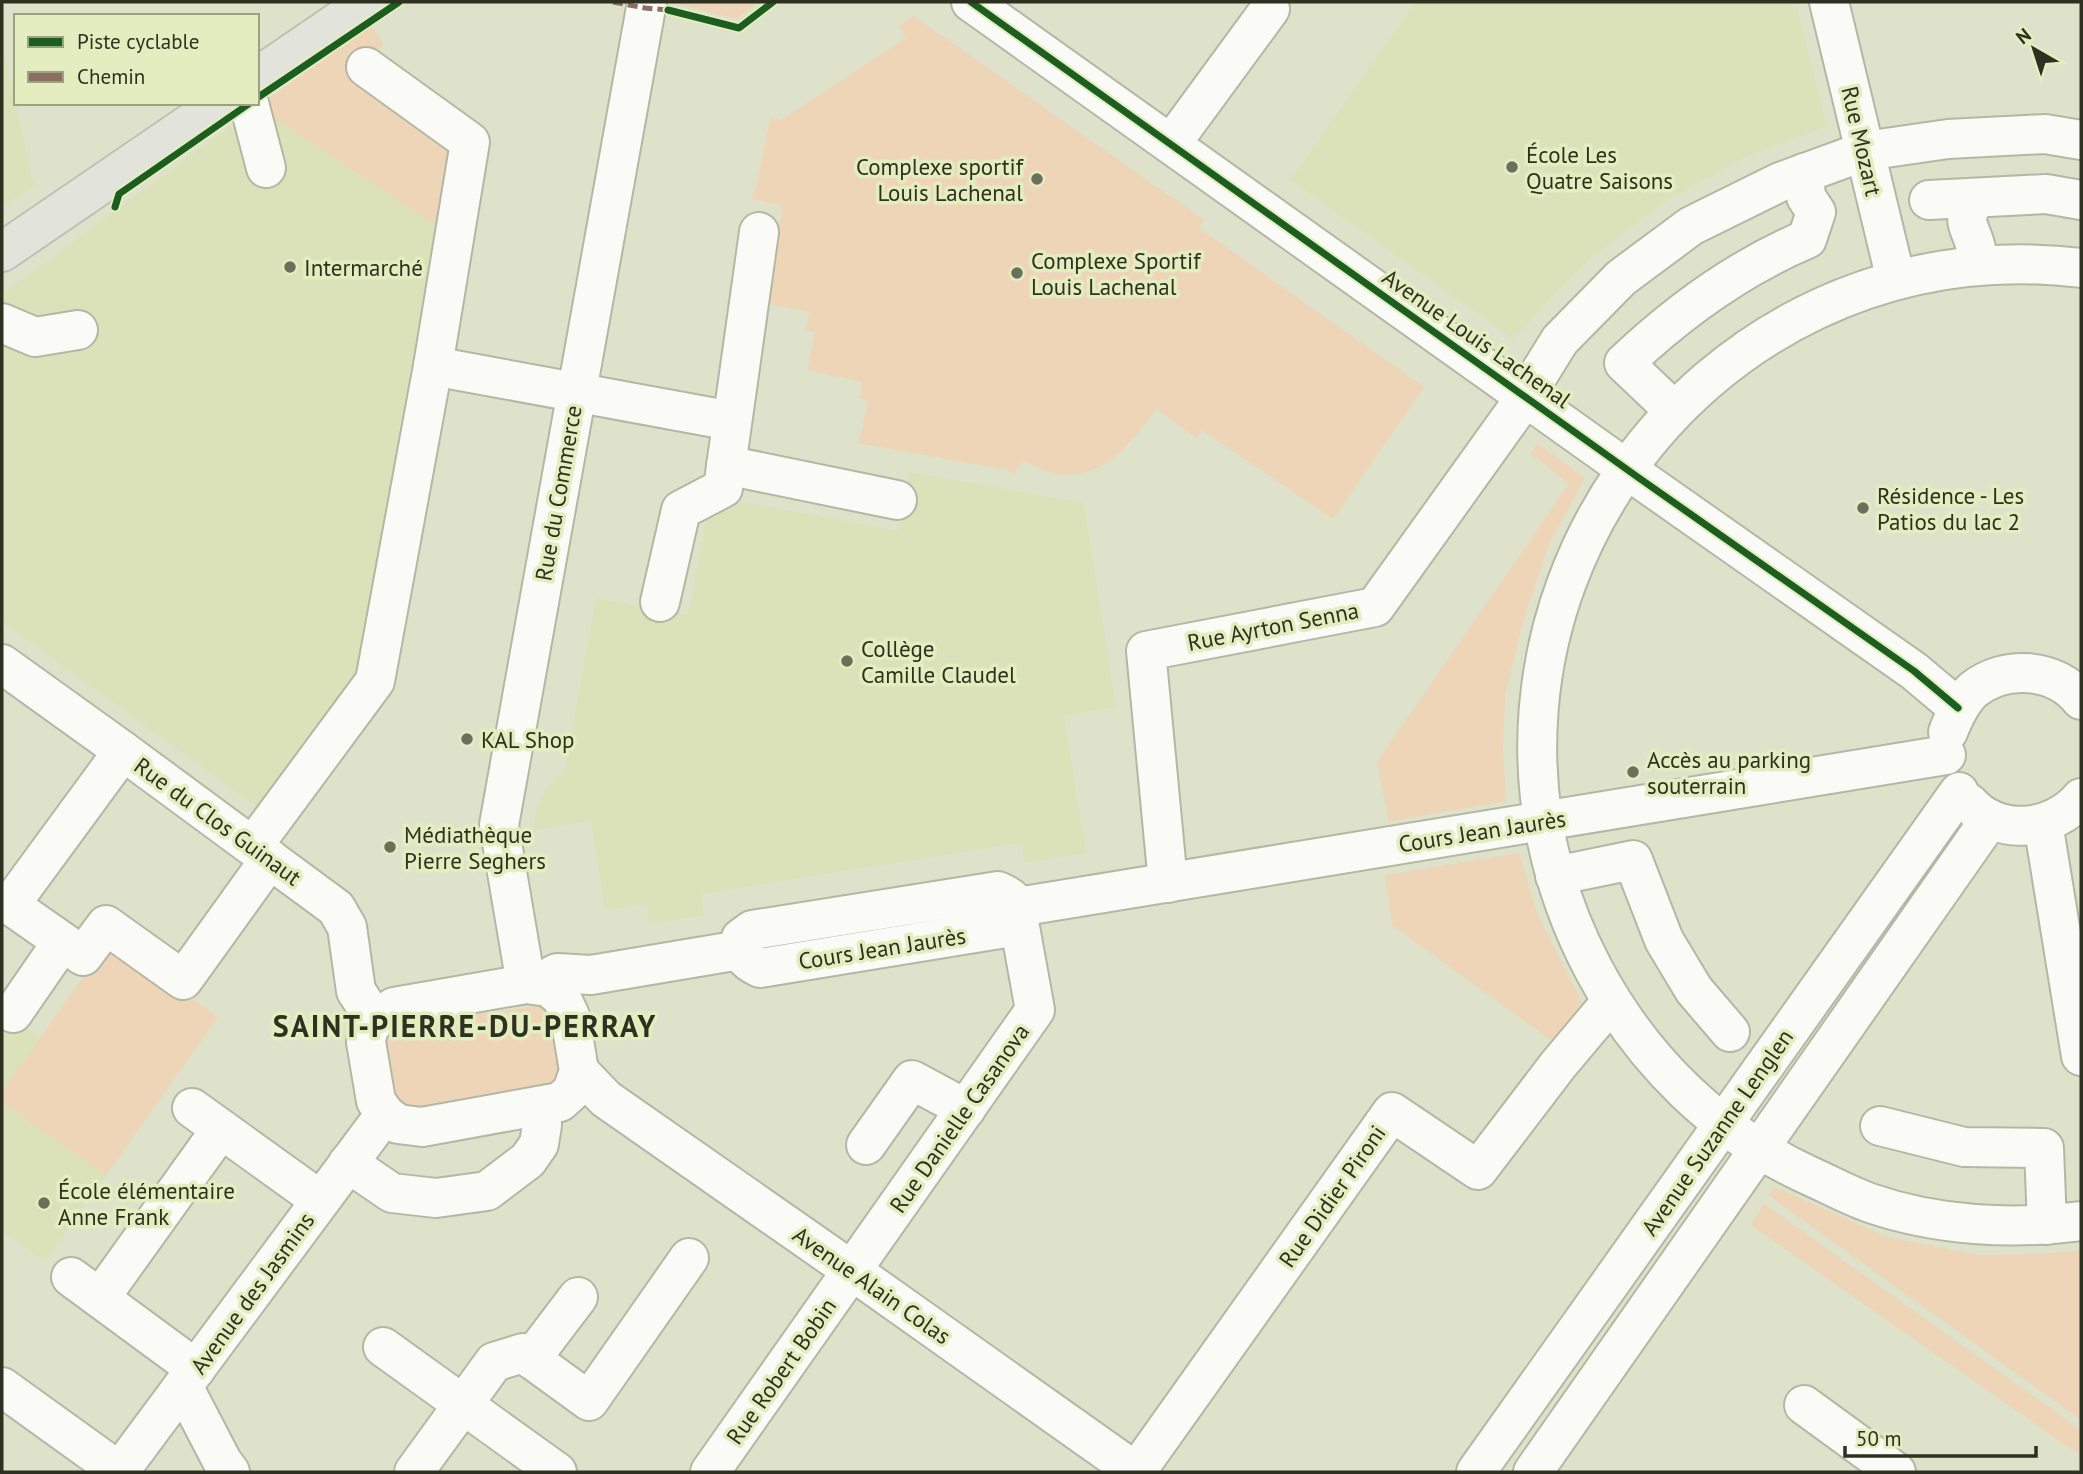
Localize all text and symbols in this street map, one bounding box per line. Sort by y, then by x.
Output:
legend [14,14,259,105]
north arrow [1999,14,2069,84]
text: N [2011,23,2036,49]
text: Piste cyclable [77,28,199,55]
text: Chemin [77,63,145,90]
street label: Rue Mozart [1835,83,1889,199]
place label: École Les Quatre Saisons [1526,140,1673,195]
place label: Complexe sportif Louis Lachenal [856,152,1025,207]
marker: École Les Quatre Saisons [1504,159,1520,175]
marker: Complexe sportif Louis Lachenal [1029,171,1045,187]
place label: Complexe Sportif Louis Lachenal [1031,246,1202,301]
place label: Intermarché [304,253,423,282]
marker: Intermarché [282,259,298,275]
street label: Avenue Louis Lachenal [1377,262,1577,414]
marker: Complexe Sportif Louis Lachenal [1009,265,1025,281]
street label: Rue du Commerce [528,403,588,583]
place label: Résidence - Les Patios du lac 2 [1877,481,2024,536]
marker: Résidence - Les Patios du lac 2 [1855,500,1871,516]
street label: Rue Ayrton Senna [1185,595,1361,657]
place label: Collège Camille Claudel [861,634,1016,689]
marker: Collège Camille Claudel [839,653,855,669]
place label: KAL Shop [481,725,574,754]
marker: KAL Shop [459,731,475,747]
place label: Accès au parking souterrain [1647,745,1811,800]
street label: Rue du Clos Guinaut [129,751,307,891]
marker: Accès au parking souterrain [1625,764,1641,780]
street label: Cours Jean Jaurès [1396,803,1568,859]
place label: Médiathèque Pierre Seghers [404,820,546,875]
marker: Médiathèque Pierre Seghers [382,839,398,855]
street label: Cours Jean Jaurès [796,920,968,976]
district label: SAINT-PIERRE-DU-PERRAY [273,1006,657,1045]
street label: Rue Danielle Casanova [883,1018,1035,1218]
street label: Avenue Suzanne Lenglen [1635,1023,1799,1241]
street label: Rue Didier Pironi [1272,1119,1392,1273]
place label: École élémentaire Anne Frank [58,1176,235,1231]
marker: École élémentaire Anne Frank [36,1195,52,1211]
street label: Avenue des Jasmins [184,1207,320,1379]
street label: Avenue Alain Colas [787,1220,957,1350]
street label: Rue Robert Bobin [720,1292,842,1450]
scale bar [1845,1414,2036,1458]
text: 50 m [1856,1425,1902,1452]

